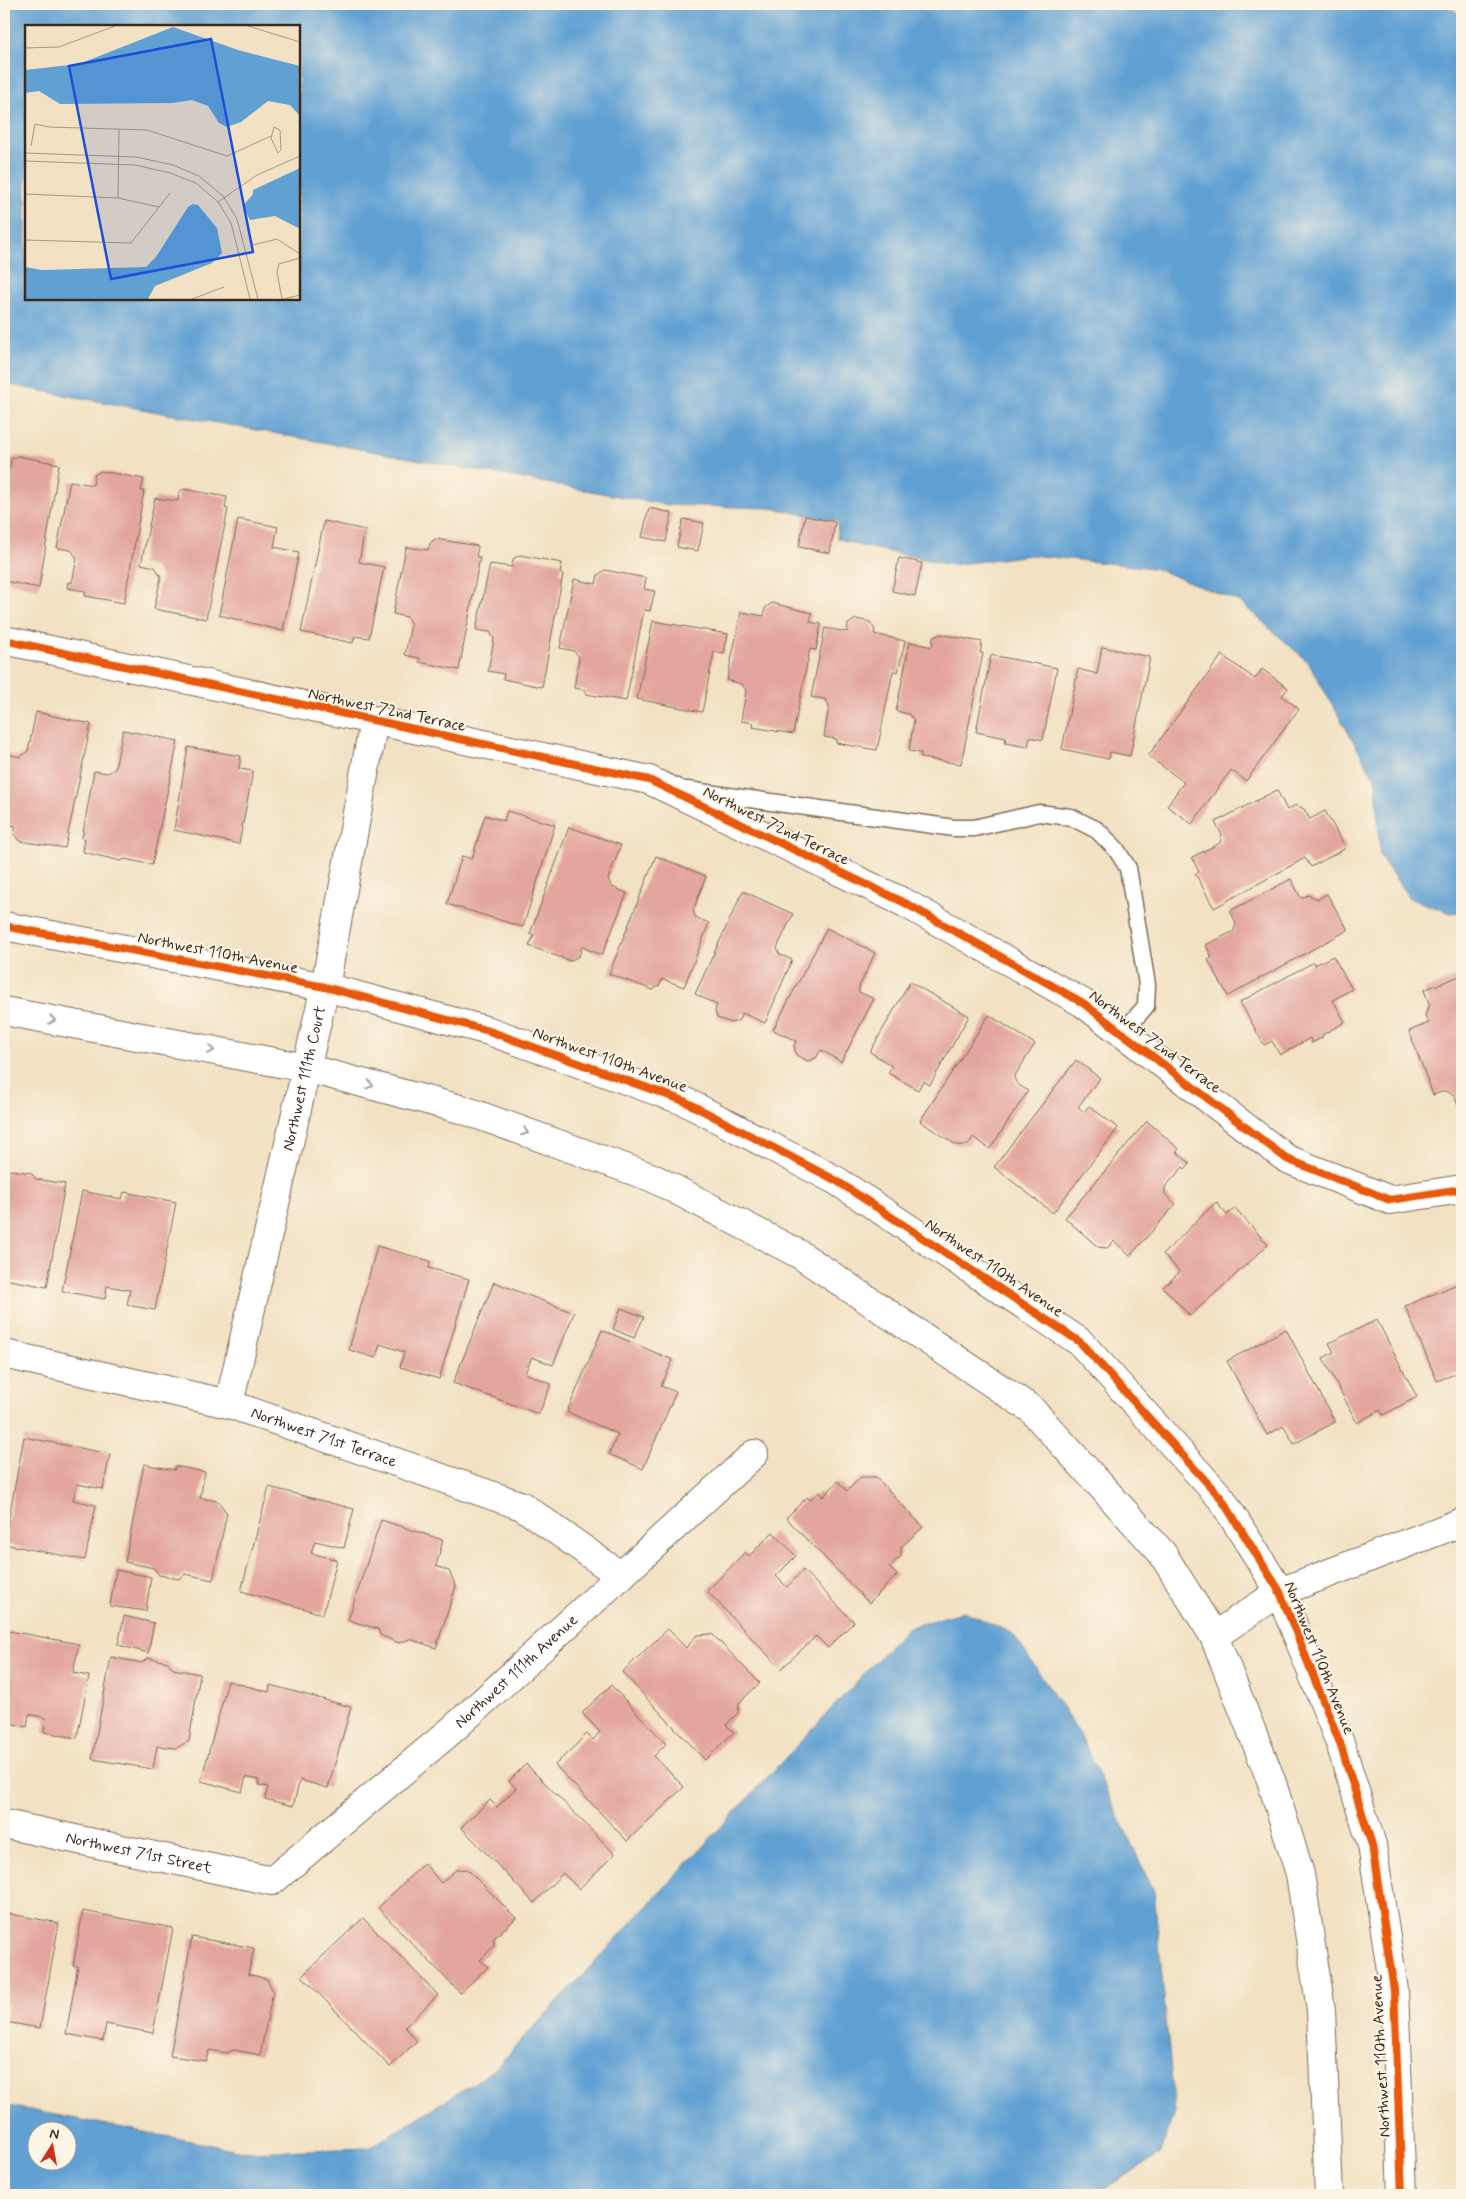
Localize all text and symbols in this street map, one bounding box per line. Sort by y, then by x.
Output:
inset map [25,25,300,300]
street label: Northwest 72nd Terrace [306,683,468,737]
street label: Northwest 72nd Terrace [699,781,853,871]
street label: Northwest 110th Avenue [136,927,300,979]
street label: Northwest 72nd Terrace [1085,985,1226,1099]
street label: Northwest 111th Court [277,1004,331,1153]
one-way arrow [47,1015,56,1025]
street label: Northwest 110th Avenue [530,1022,690,1098]
one-way arrow [207,1045,216,1055]
one-way arrow [365,1079,374,1090]
one-way arrow [521,1126,529,1136]
street label: Northwest 110th Avenue [921,1214,1068,1322]
street label: Northwest 71st Terrace [248,1402,400,1472]
street label: Northwest 110th Avenue [1279,1578,1359,1738]
street label: Northwest 111th Avenue [450,1610,582,1733]
street label: Northwest 71st Street [64,1827,215,1879]
street label: Northwest 110th Avenue [1366,1974,1396,2138]
north arrow [28,2122,78,2172]
text: N [48,2124,61,2144]

